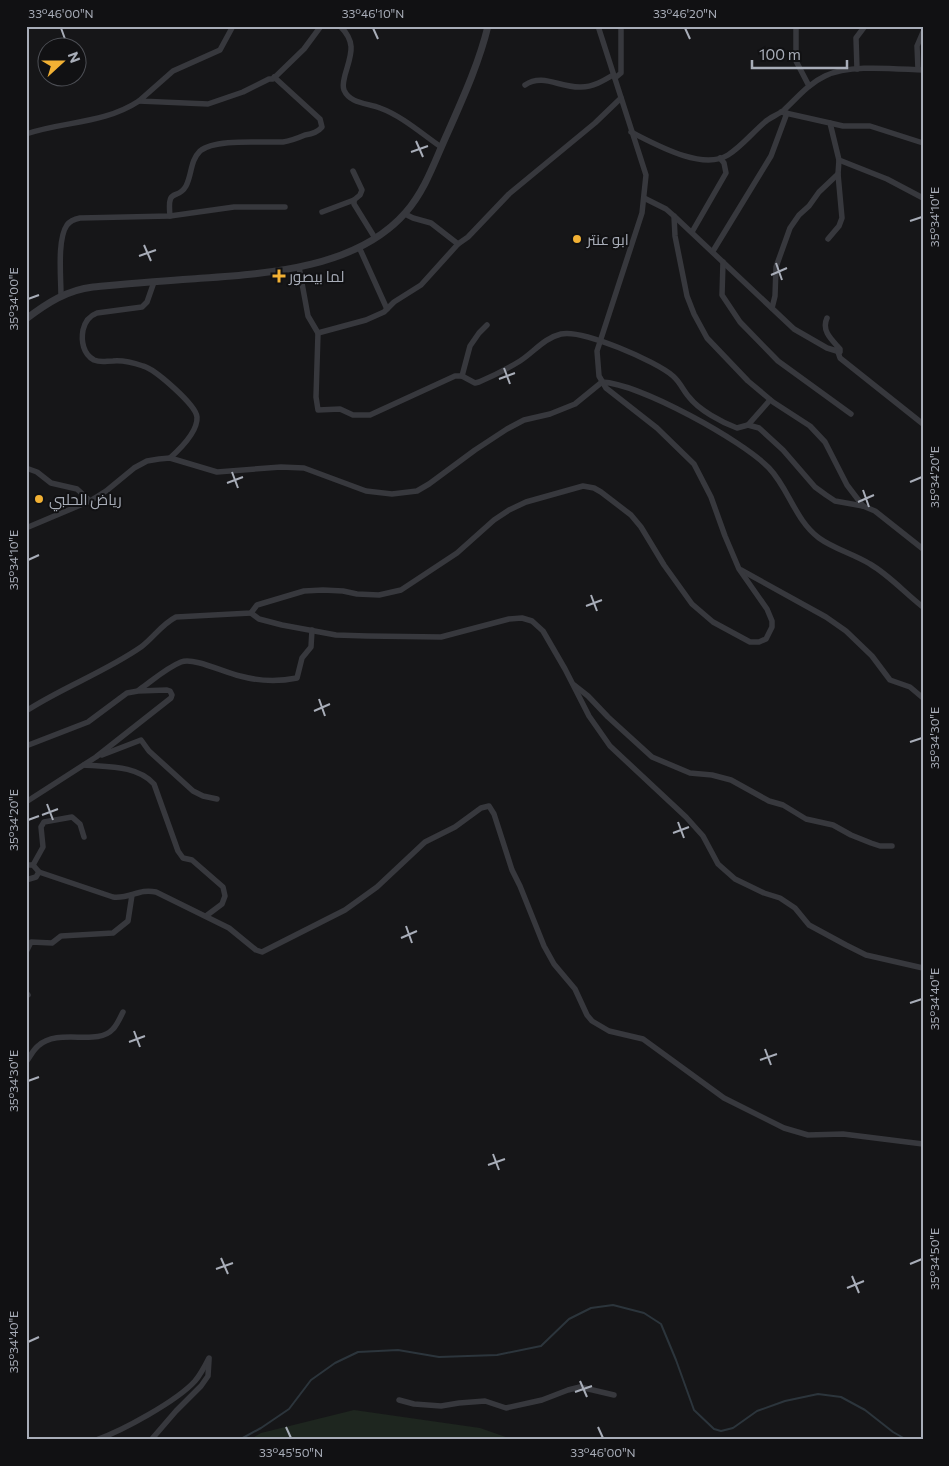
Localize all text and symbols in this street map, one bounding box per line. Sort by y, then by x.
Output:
text: 33°46'00"N [28,6,94,20]
text: 33°46'10"N [342,6,404,20]
text: 33°46'20"N [653,6,717,20]
north arrow [38,38,88,88]
scale bar [752,38,846,70]
text: 100 m [759,45,801,63]
text: N [65,49,84,65]
text: 35°34'10"E [927,187,941,247]
place label: ابو عنتر [586,230,629,249]
marker: ابو عنتر [571,233,583,245]
text: 35°34'00"E [6,267,20,331]
place label: لما بيصور [288,267,344,286]
marker: لما بيصور [273,270,285,282]
text: 35°34'20"E [927,446,941,508]
place label: رياض الحلبي [49,490,122,512]
marker: رياض الحلبي [33,493,45,505]
text: 35°34'10"E [6,530,20,590]
text: 35°34'30"E [927,707,941,769]
text: 35°34'20"E [6,789,20,851]
text: 35°34'40"E [927,968,941,1030]
text: 35°34'30"E [6,1050,20,1112]
text: 35°34'50"E [927,1228,941,1290]
text: 35°34'40"E [6,1311,20,1373]
text: 33°45'50"N [259,1445,323,1459]
text: 33°46'00"N [570,1445,636,1459]

